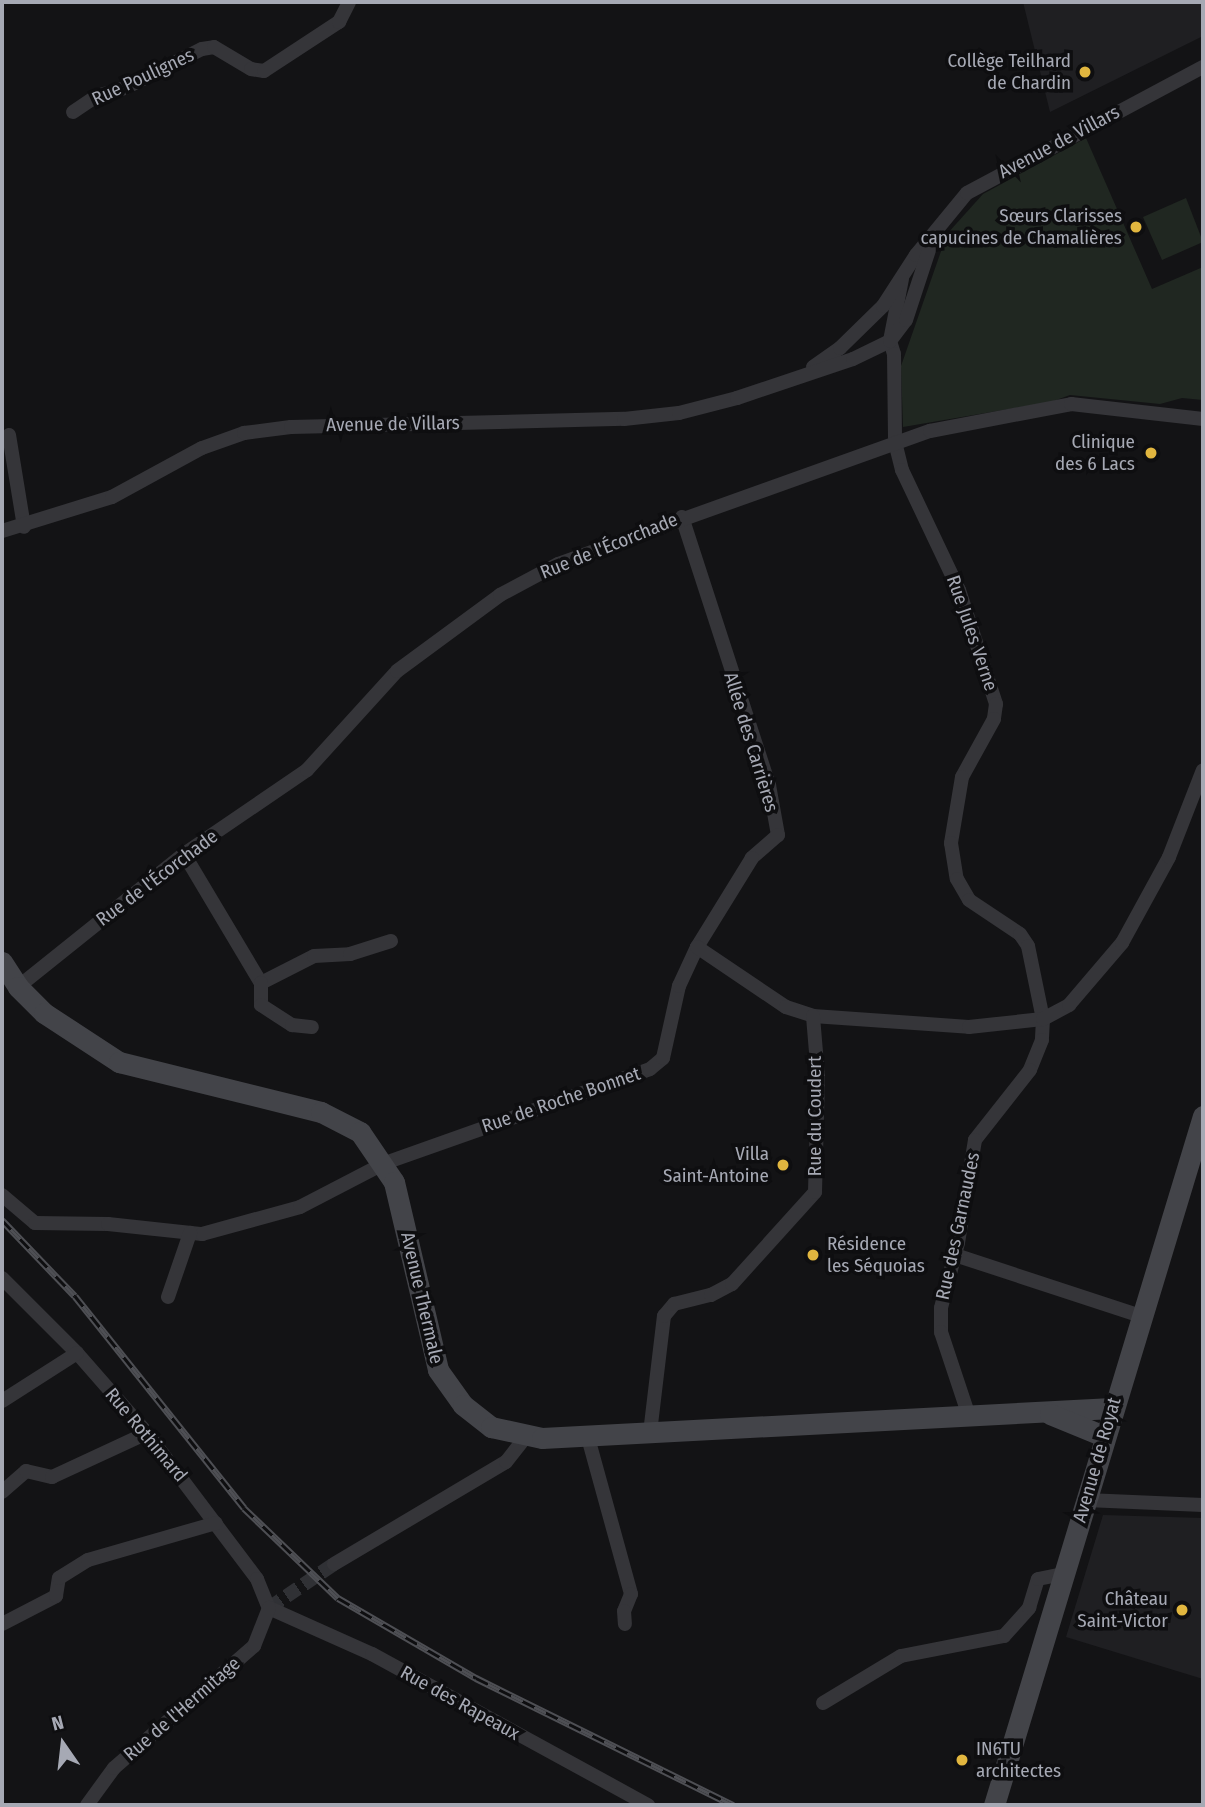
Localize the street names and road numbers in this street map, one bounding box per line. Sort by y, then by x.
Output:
street label: Rue Poulignes [88,43,198,111]
street label: Avenue de Villars [995,101,1123,183]
street label: Avenue de Villars [326,411,460,437]
street label: Rue de l'Écorchade [537,508,681,584]
street label: Rue Jules Verne [942,572,1002,694]
street label: Allée des Carrières [719,669,783,815]
street label: Rue de l'Écorchade [92,825,222,931]
street label: Rue du Coudert [804,1056,826,1176]
street label: Rue de Roche Bonnet [479,1062,643,1138]
street label: Rue des Garnaudes [931,1150,985,1302]
street label: Avenue Thermale [396,1230,448,1366]
street label: Rue Rothimard [100,1383,192,1487]
street label: Avenue de Royat [1068,1395,1126,1525]
street label: Rue de l'Hermitage [119,1652,245,1766]
street label: Rue des Rapeaux [396,1661,524,1745]

